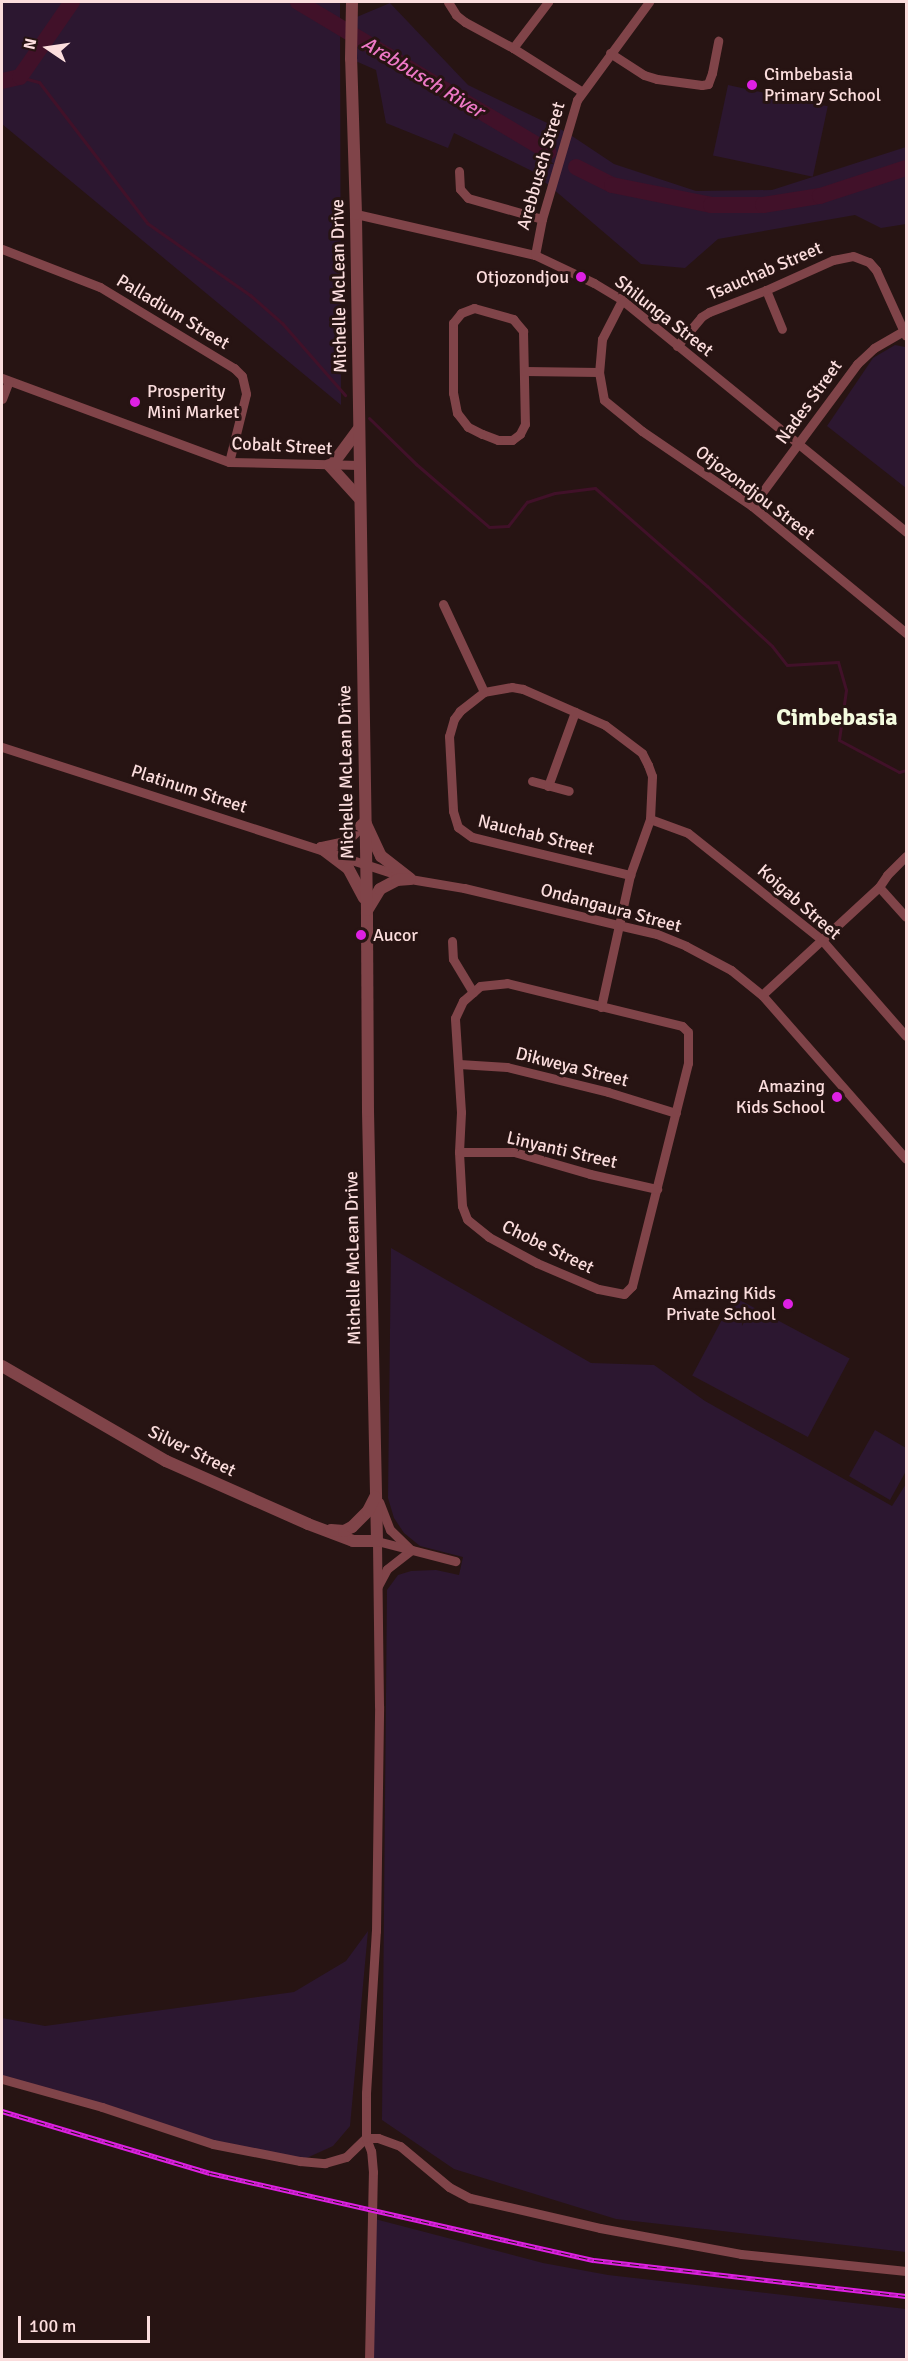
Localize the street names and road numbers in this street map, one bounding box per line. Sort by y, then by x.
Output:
street label: Arebbusch Street [512,100,570,232]
street label: Michelle McLean Drive [327,199,351,373]
street label: Tsauchab Street [705,237,825,305]
street label: Palladium Street [113,270,233,354]
street label: Shilunga Street [610,271,718,361]
street label: Nades Street [771,356,847,448]
street label: Cobalt Street [231,433,333,459]
street label: Otjozondjou Street [691,441,819,545]
street label: Michelle McLean Drive [334,685,358,859]
street label: Platinum Street [128,760,250,818]
street label: Nauchab Street [476,810,596,860]
street label: Koigab Street [753,860,845,944]
street label: Ondangaura Street [538,879,684,937]
street label: Dikweya Street [513,1043,631,1091]
street label: Linyanti Street [505,1127,619,1173]
street label: Michelle McLean Drive [341,1171,365,1345]
street label: Chobe Street [499,1216,597,1278]
street label: Silver Street [145,1421,239,1481]

